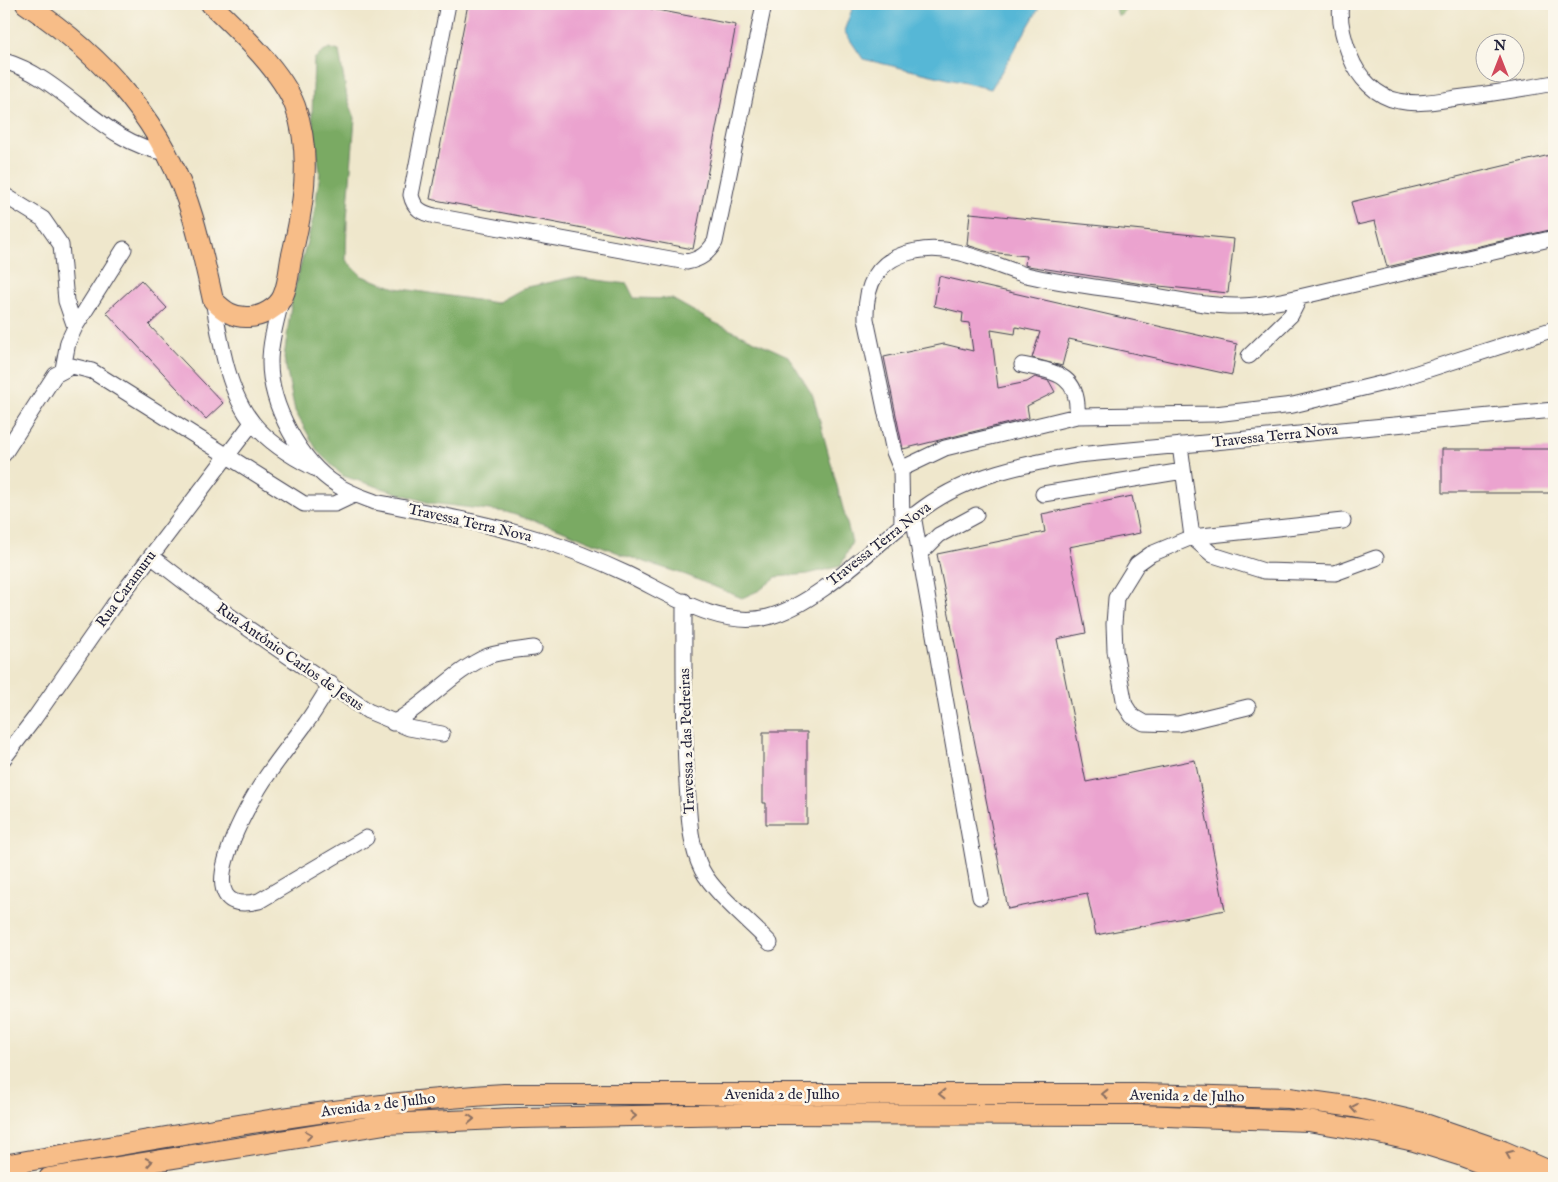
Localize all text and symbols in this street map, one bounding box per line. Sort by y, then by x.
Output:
north arrow [1476,32,1526,82]
text: N [1493,37,1506,55]
street label: Travessa Terra Nova [1211,420,1339,452]
street label: Travessa Terra Nova [823,497,935,590]
street label: Travessa Terra Nova [406,500,534,547]
street label: Rua Caramuru [92,547,160,631]
street label: Rua Antônio Carlos de Jesus [213,599,367,715]
street label: Travessa 2 das Pedreiras [675,668,699,814]
street label: Avenida 2 de Julho [723,1085,840,1104]
street label: Avenida 2 de Julho [1128,1085,1245,1107]
street label: Avenida 2 de Julho [319,1089,436,1122]
one-way arrow [938,1089,946,1099]
one-way arrow [1100,1089,1108,1099]
one-way arrow [1350,1103,1358,1113]
one-way arrow [630,1111,637,1121]
one-way arrow [467,1114,475,1124]
one-way arrow [305,1130,313,1140]
one-way arrow [1505,1149,1514,1160]
one-way arrow [144,1157,153,1167]

